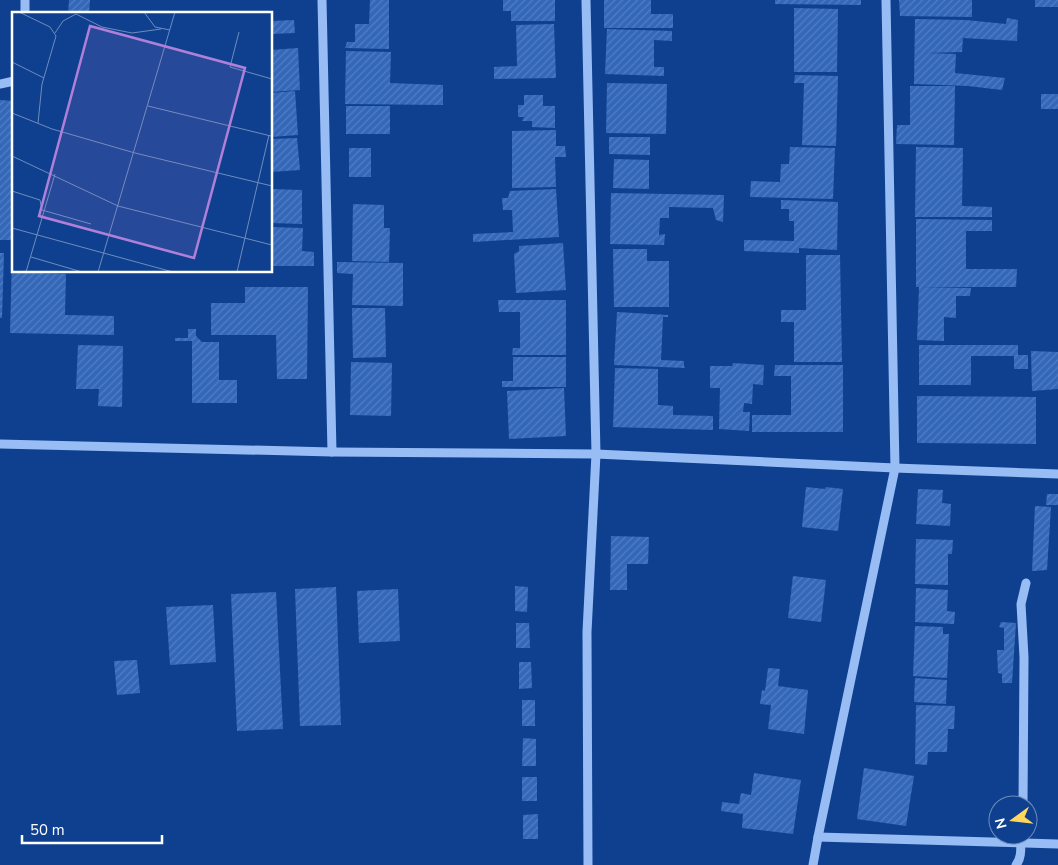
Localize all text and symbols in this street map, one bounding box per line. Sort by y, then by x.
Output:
inset map [12,12,272,272]
north arrow [988,795,1038,845]
scale bar [22,812,162,844]
text: N [990,816,1011,831]
text: 50 m [30,820,65,840]

